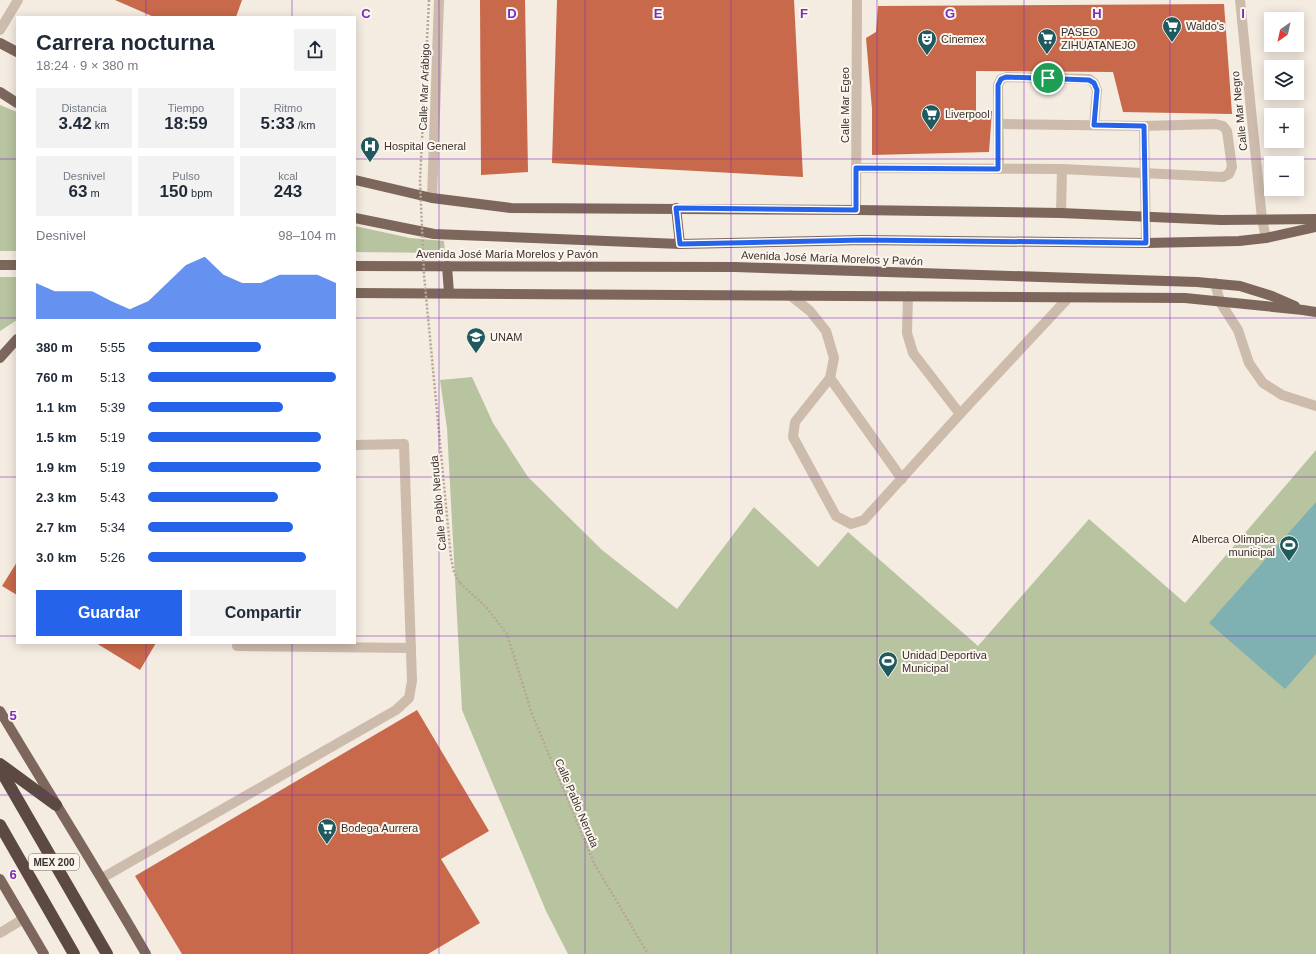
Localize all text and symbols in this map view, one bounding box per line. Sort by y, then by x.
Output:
text: C [361,6,371,21]
text: D [507,6,517,21]
text: E [654,6,663,21]
text: F [800,6,808,21]
text: G [945,6,955,21]
text: H [1092,6,1102,21]
text: I [1241,6,1245,21]
north arrow [1264,12,1304,52]
map controls [1264,12,1304,196]
supermarket icon: Waldo's [1161,15,1183,43]
place label: Waldo's [1186,20,1225,32]
place label: PASEO ZIHUATANEJO [1061,26,1136,51]
supermarket icon: PASEO ZIHUATANEJO [1036,27,1058,55]
theatre icon: Cinemex [916,28,938,56]
button: share [294,29,336,71]
text: Carrera nocturna [36,30,215,55]
place label: Cinemex [941,33,985,45]
street label: Calle Mar Arábigo [416,43,432,131]
text: 18:24 · 9 × 380 m [36,58,138,73]
button: layers [1264,60,1304,100]
pin [1031,61,1065,95]
street label: Calle Mar Egeo [839,67,851,143]
icon: arrive [1037,67,1059,89]
street label: Calle Mar Negro [1229,71,1249,151]
text: Distancia [61,102,107,114]
text: Tiempo [168,102,204,114]
text: Ritmo [274,102,302,114]
supermarket icon: Liverpool [920,103,942,131]
place label: Liverpool [945,108,990,120]
button: + [1264,108,1304,148]
text: 3.42 [59,114,92,133]
text: 18:59 [164,114,208,133]
text: 5:33 [261,114,295,133]
text: km [92,119,109,131]
text: /km [295,119,315,131]
hospital icon: Hospital General [359,135,381,163]
place label: Hospital General [384,140,466,152]
button: − [1264,156,1304,196]
text: Desnivel [63,170,105,182]
text: Pulso [172,170,200,182]
text: kcal [278,170,298,182]
text: 63 [68,182,87,201]
text: 150 [160,182,188,201]
text: 243 [274,182,302,201]
text: m [87,187,100,199]
text: bpm [188,187,212,199]
text: Desnivel [36,228,86,243]
text: 98–104 m [278,228,336,243]
street label: Avenida José María Morelos y Pavón [416,248,598,260]
street label: Avenida José María Morelos y Pavón [741,249,923,267]
school or university icon: UNAM [465,326,487,354]
place label: UNAM [490,331,522,343]
text: 380 m [36,340,73,355]
text: 5:55 [100,340,125,355]
text: 760 m [36,370,73,385]
text: 5:13 [100,370,125,385]
text: 1.1 km [36,400,76,415]
text: 5:39 [100,400,125,415]
text: 1.5 km [36,430,76,445]
text: 5:19 [100,430,125,445]
street label: Calle Pablo Neruda [428,454,448,551]
text: 1.9 km [36,460,76,475]
text: 5:19 [100,460,125,475]
text: 2.3 km [36,490,76,505]
text: 5:43 [100,490,125,505]
text: 2.7 km [36,520,76,535]
text: 5:34 [100,520,125,535]
place label: Alberca Olimpica municipal [1192,533,1276,558]
sports icon: Alberca Olimpica municipal [1278,534,1300,562]
text: 3.0 km [36,550,76,565]
text: 5:26 [100,550,125,565]
button: Guardar [36,590,182,636]
button: Compartir [190,590,336,636]
place label: Unidad Deportiva Municipal [902,649,988,674]
sports icon: Unidad Deportiva Municipal [877,650,899,678]
text: 5 [9,708,17,723]
street label: Calle Pablo Neruda [553,757,602,850]
supermarket icon: Bodega Aurrera [316,817,338,845]
place label: Bodega Aurrera [341,822,419,834]
road number: MEX 200 [29,854,79,870]
text: 6 [9,867,17,882]

